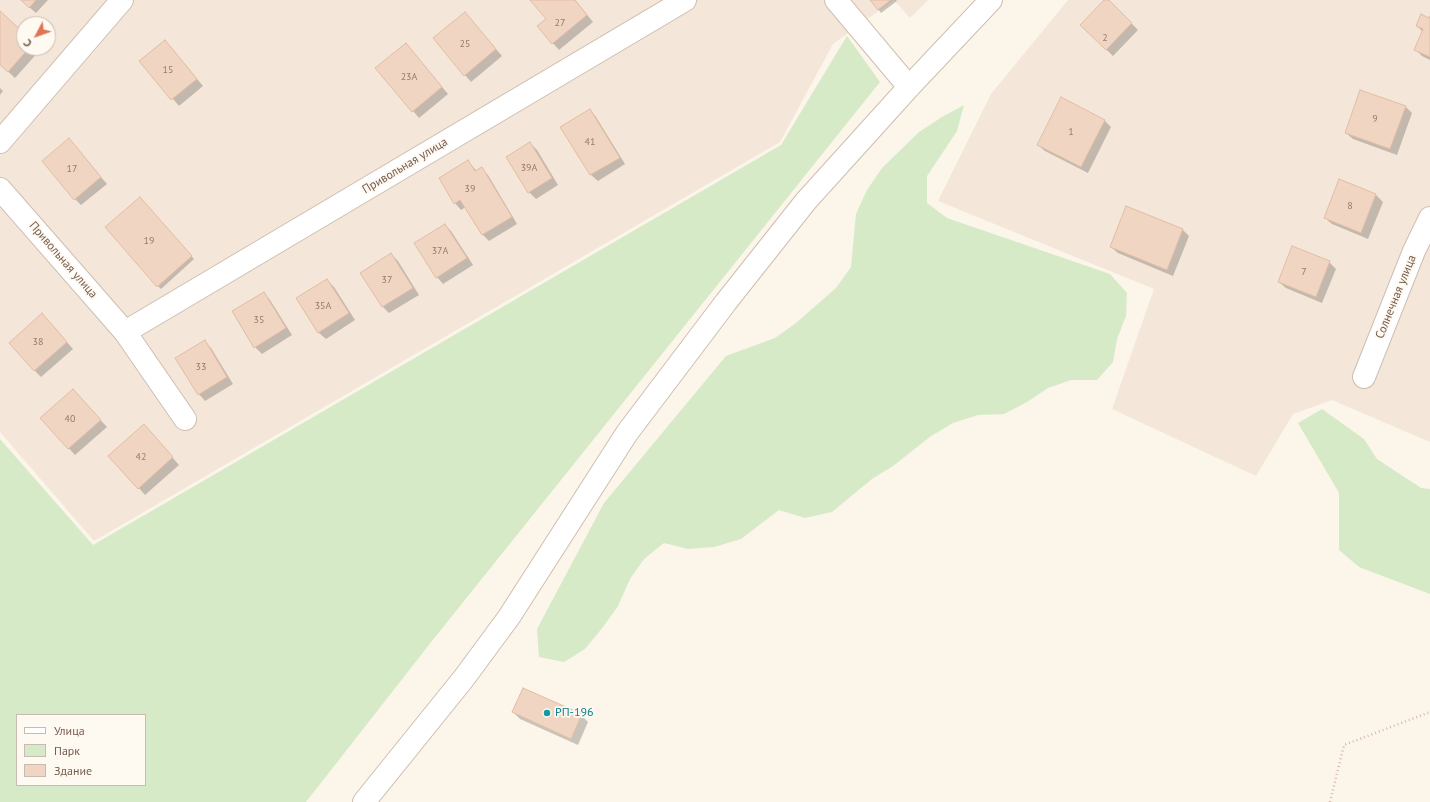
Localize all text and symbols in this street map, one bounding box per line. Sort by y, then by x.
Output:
north arrow [16,16,56,56]
house number: 27 [555,17,565,29]
house number: 2 [1102,32,1108,44]
text: С [20,36,35,50]
house number: 25 [460,38,470,50]
house number: 15 [163,64,173,76]
house number: 23А [401,71,417,83]
house number: 9 [1372,113,1378,125]
house number: 1 [1068,126,1074,138]
street label: Привольная улица [360,135,450,197]
house number: 41 [585,136,595,148]
house number: 39А [521,162,537,174]
house number: 17 [67,163,77,175]
house number: 39 [465,183,475,195]
house number: 8 [1347,200,1353,212]
street label: Привольная улица [26,219,100,301]
house number: 19 [144,235,154,247]
house number: 37А [432,245,448,257]
street label: Солнечная улица [1373,253,1419,341]
house number: 7 [1301,266,1307,278]
house number: 37 [382,274,392,286]
house number: 35А [315,300,331,312]
house number: 35 [254,314,264,326]
house number: 38 [33,336,43,348]
house number: 33 [196,361,206,373]
house number: 40 [65,413,75,425]
house number: 42 [136,451,146,463]
place label: РП-196 [555,706,594,720]
marker: РП-196 [542,708,552,718]
legend [16,714,146,786]
text: Улица [54,723,85,738]
text: Парк [54,743,80,758]
text: Здание [54,763,92,778]

